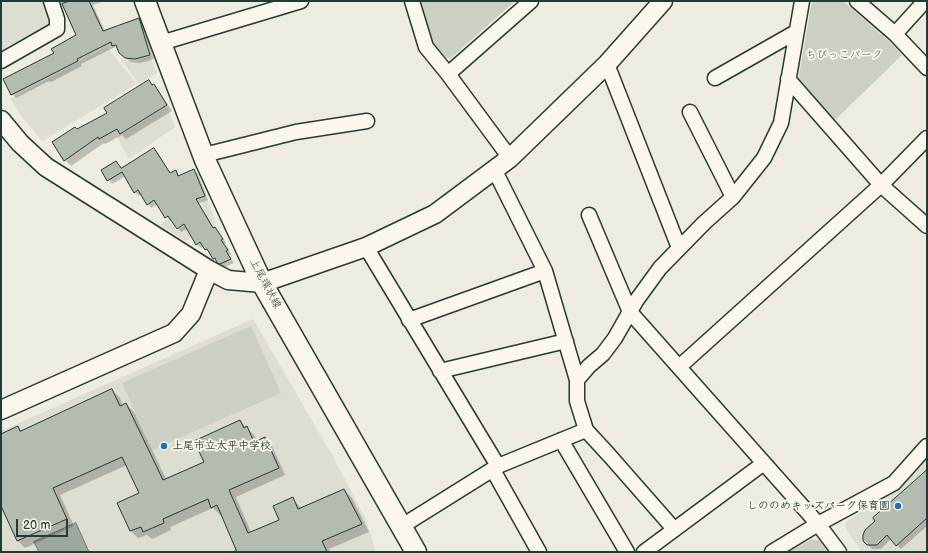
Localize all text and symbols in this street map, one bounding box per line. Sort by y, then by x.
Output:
park label: ちびっこパーク [806,48,882,62]
street label: 上尾環状線 [246,257,284,311]
place label: 上尾市立太平中学校 [172,439,271,453]
marker: 上尾市立太平中学校 [159,441,169,451]
place label: しののめキッズパーク保育園 [747,499,890,513]
marker: しののめキッズパーク保育園 [893,501,903,511]
scale bar [18,511,70,537]
text: 20 m [23,518,50,533]

